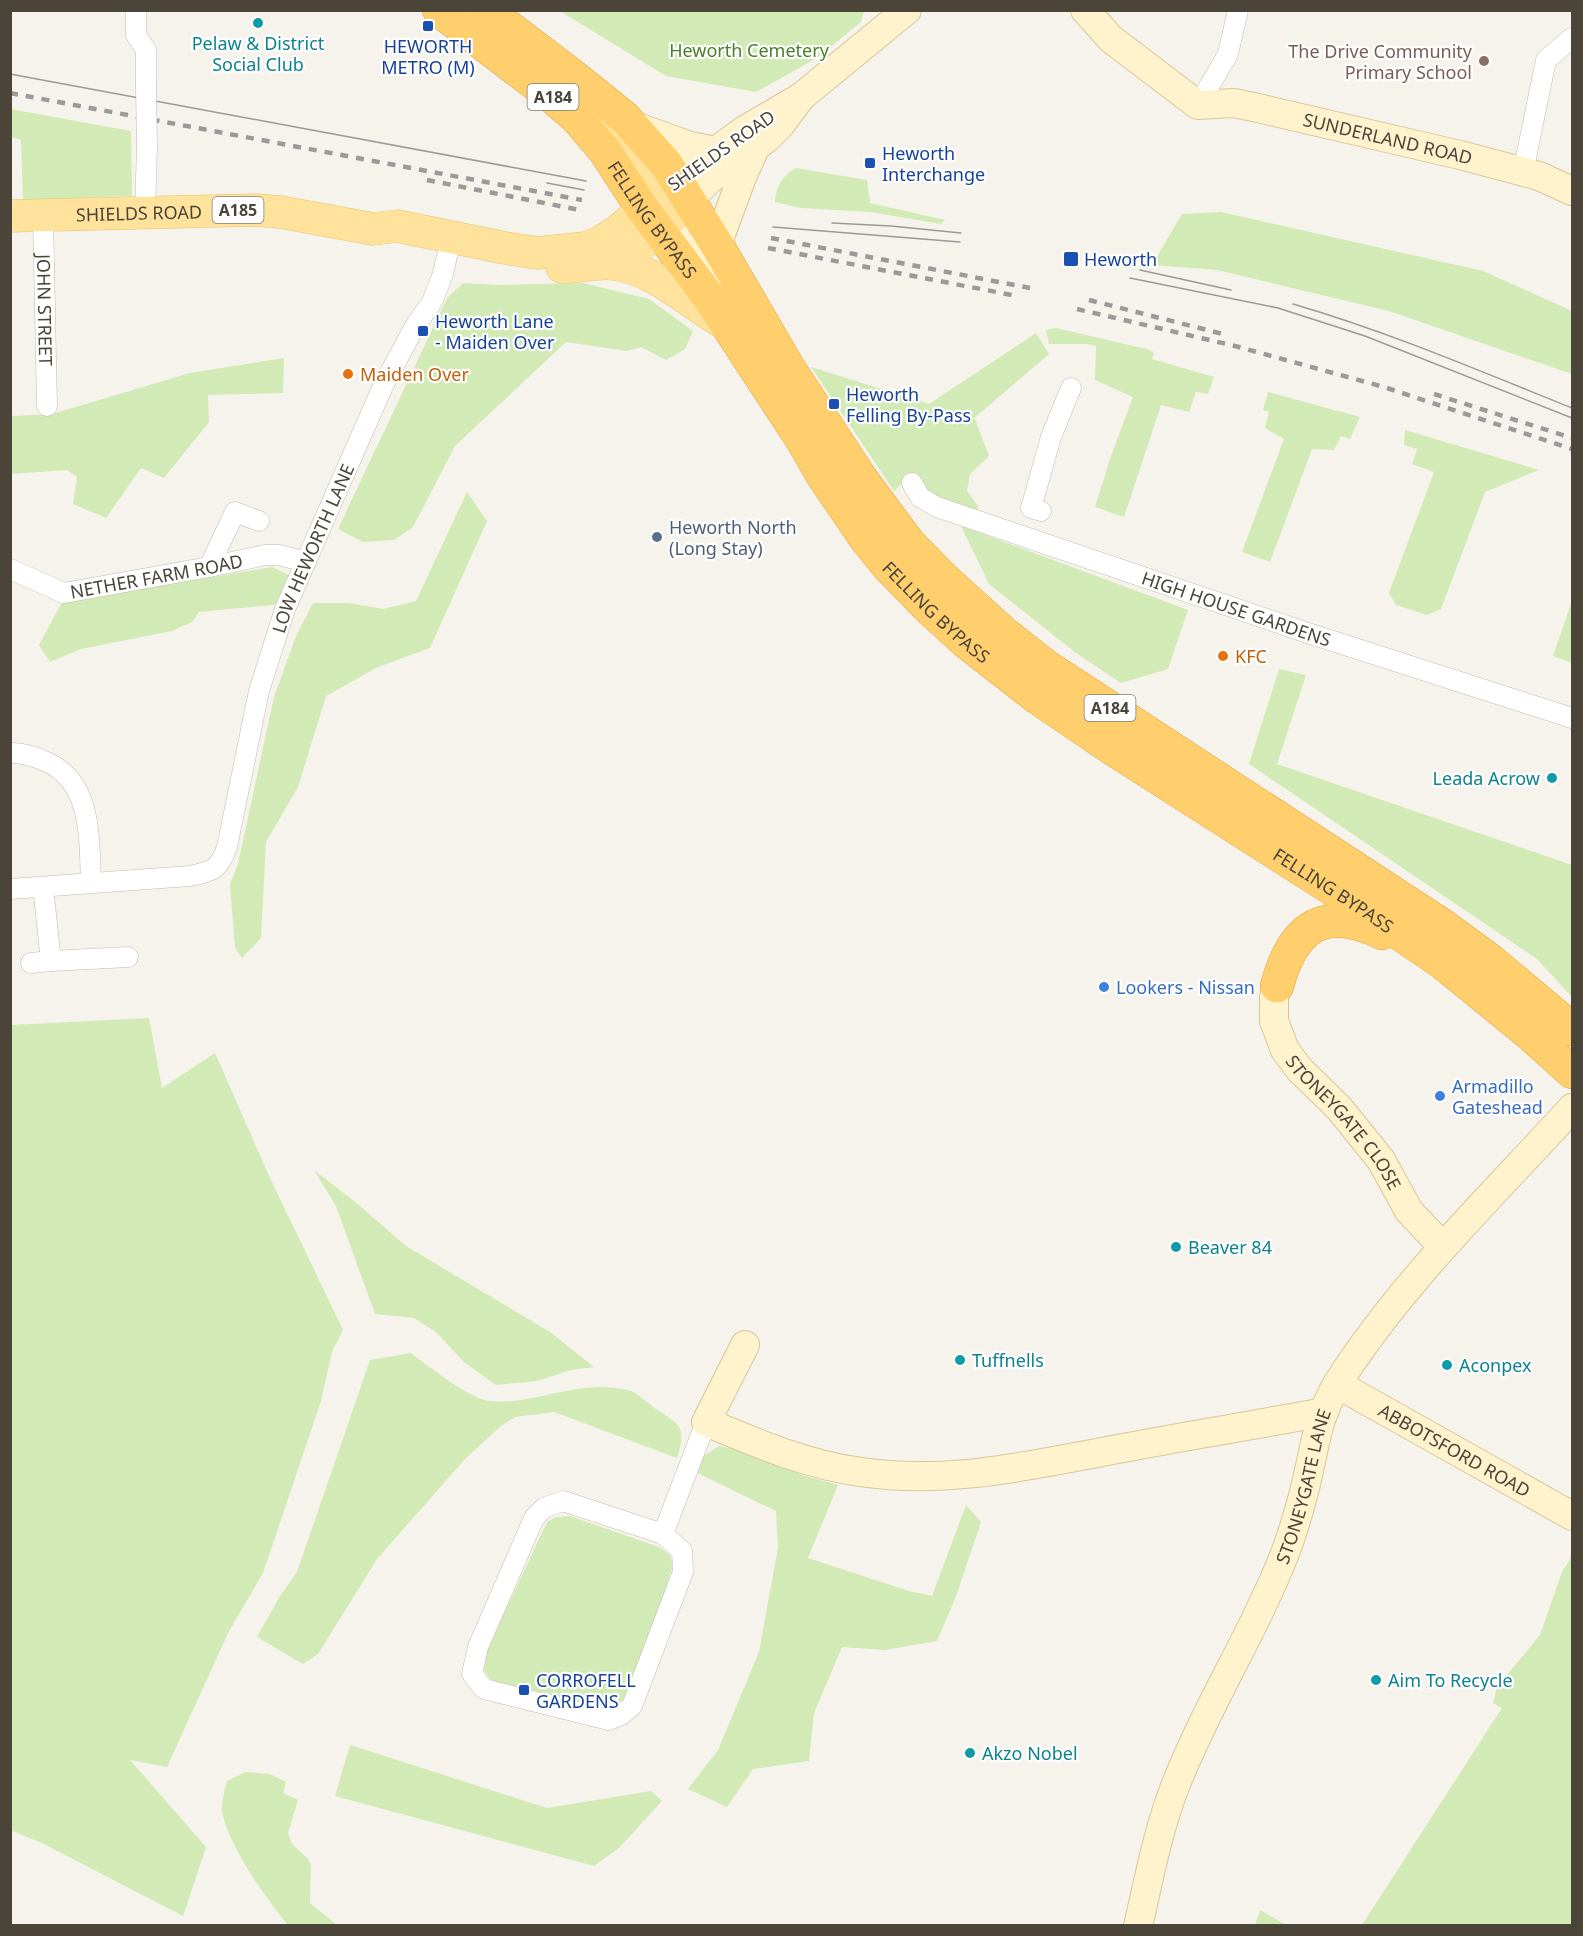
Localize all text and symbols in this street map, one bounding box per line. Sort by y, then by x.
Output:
marker: Pelaw & District Social Club [251,16,265,30]
marker: HEWORTH METRO (M) [421,19,435,33]
place label: Pelaw & District Social Club [192,31,325,76]
place label: HEWORTH METRO (M) [381,34,475,79]
park label: Heworth Cemetery [669,38,830,62]
place label: The Drive Community Primary School [1288,39,1473,84]
marker: The Drive Community Primary School [1477,54,1491,68]
road number: A184 [528,84,578,110]
street label: SHIELDS ROAD [663,104,779,196]
street label: SUNDERLAND ROAD [1301,107,1475,170]
place label: Heworth Interchange [882,141,985,186]
street label: FELLING BYPASS [603,156,703,283]
marker: Heworth Interchange [863,156,877,170]
road number: A185 [212,197,264,223]
street label: SHIELDS ROAD [76,199,202,226]
place label: Heworth [1084,247,1157,271]
marker: Heworth [1062,250,1080,268]
street label: JOHN STREET [32,252,58,366]
place label: Heworth Lane - Maiden Over [435,309,555,354]
marker: Heworth Lane - Maiden Over [416,324,430,338]
place label: Maiden Over [360,362,469,386]
marker: Maiden Over [341,367,355,381]
place label: Heworth Felling By-Pass [846,382,971,427]
marker: Heworth Felling By-Pass [827,397,841,411]
street label: LOW HEWORTH LANE [266,460,359,636]
place label: Heworth North (Long Stay) [669,515,797,560]
marker: Heworth North (Long Stay) [650,530,664,544]
street label: NETHER FARM ROAD [68,548,245,604]
street label: FELLING BYPASS [877,556,995,668]
street label: HIGH HOUSE GARDENS [1139,565,1334,652]
place label: KFC [1235,644,1267,668]
marker: KFC [1216,649,1230,663]
road number: A184 [1084,695,1136,721]
place label: Leada Acrow [1433,766,1540,790]
marker: Leada Acrow [1545,771,1559,785]
street label: FELLING BYPASS [1269,842,1399,938]
place label: Lookers - Nissan [1116,975,1255,999]
marker: Lookers - Nissan [1097,980,1111,994]
street label: STONEYGATE CLOSE [1281,1050,1407,1194]
place label: Armadillo Gateshead [1452,1074,1543,1119]
marker: Armadillo Gateshead [1433,1089,1447,1103]
place label: Beaver 84 [1188,1235,1272,1259]
marker: Beaver 84 [1169,1240,1183,1254]
place label: Tuffnells [972,1348,1044,1372]
marker: Tuffnells [953,1353,967,1367]
place label: Aconpex [1459,1353,1532,1377]
marker: Aconpex [1440,1358,1454,1372]
street label: ABBOTSFORD ROAD [1375,1398,1535,1502]
street label: STONEYGATE LANE [1270,1405,1336,1567]
place label: CORROFELL GARDENS [536,1668,636,1713]
place label: Aim To Recycle [1388,1668,1513,1692]
marker: Aim To Recycle [1369,1673,1383,1687]
marker: CORROFELL GARDENS [517,1683,531,1697]
place label: Akzo Nobel [982,1741,1078,1765]
marker: Akzo Nobel [963,1746,977,1760]

